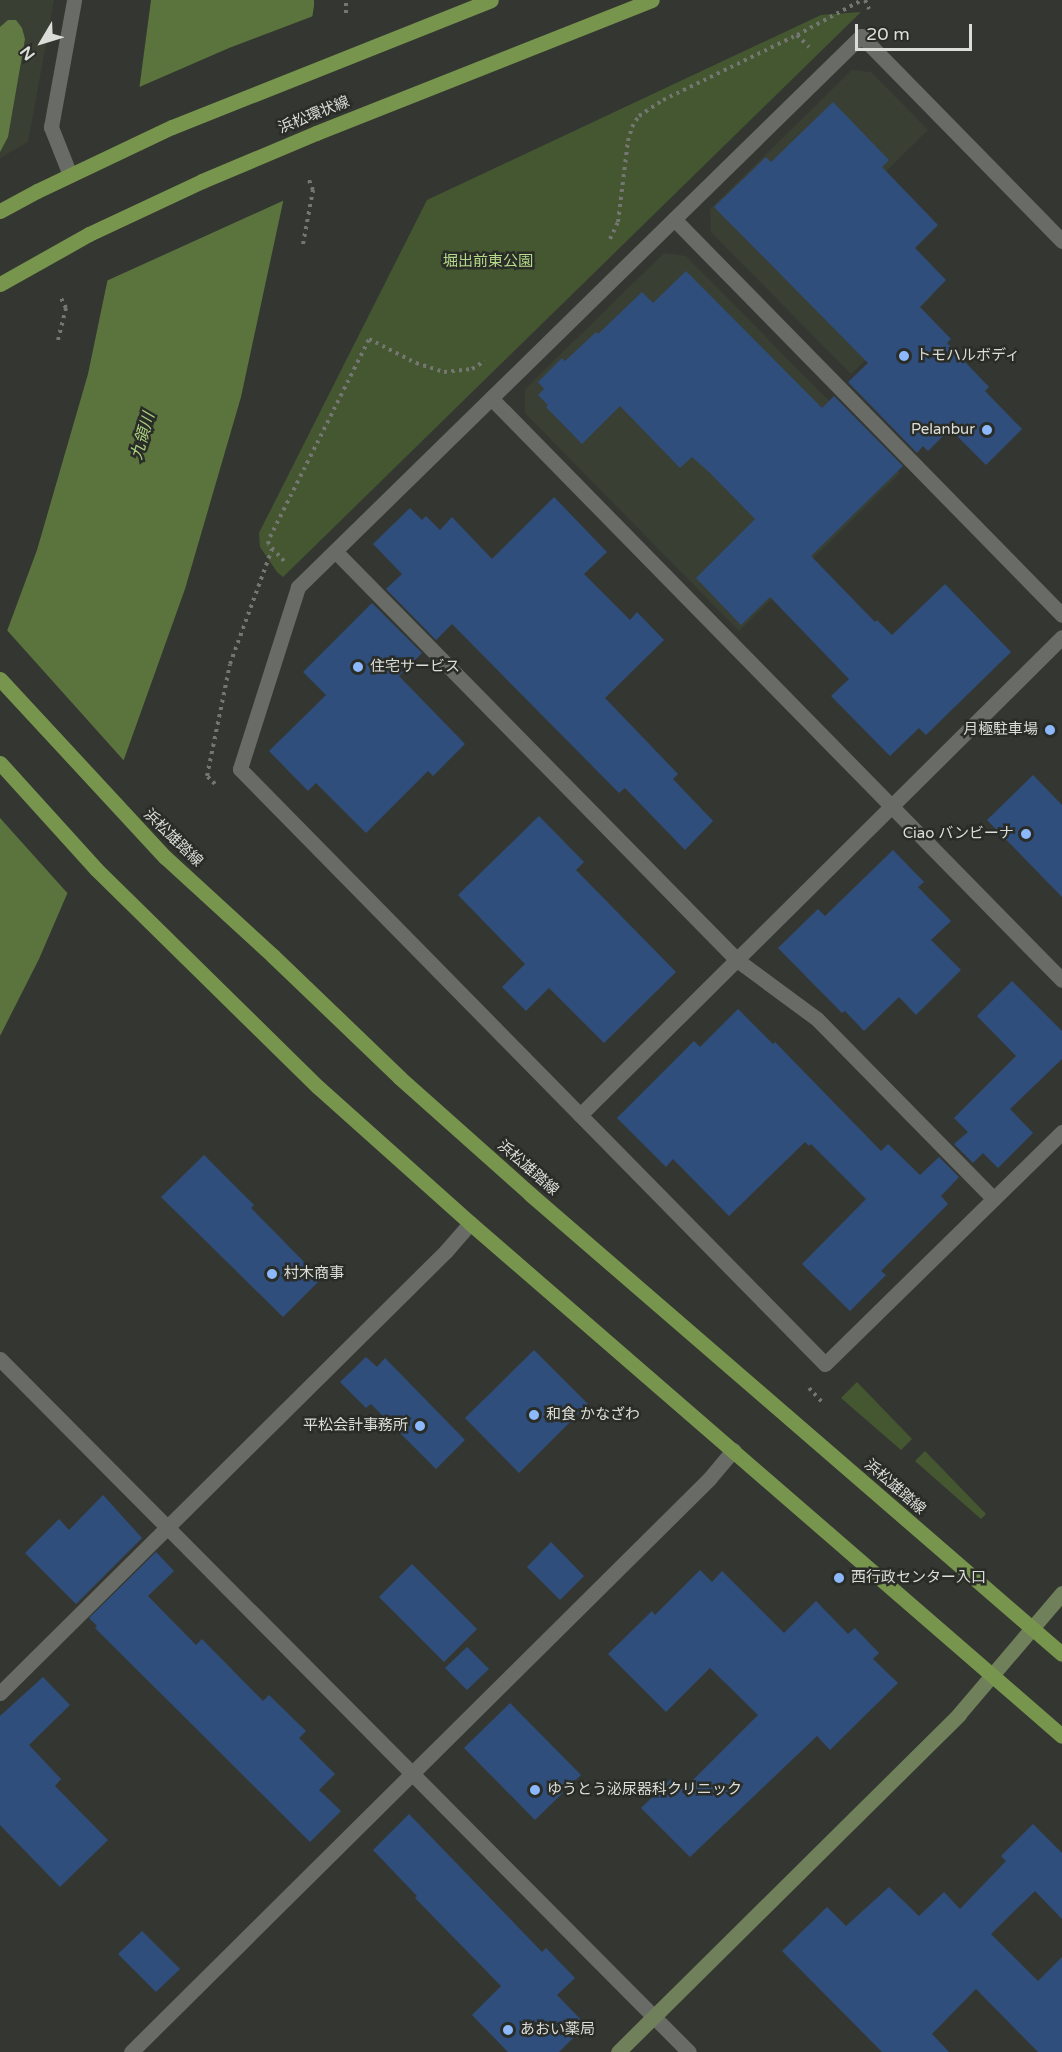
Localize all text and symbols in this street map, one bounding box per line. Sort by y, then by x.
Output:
north arrow [12,12,72,72]
scale bar [858,12,975,50]
text: 20 m [866,23,910,45]
text: N [16,42,40,64]
street label: 浜松環状線 [276,93,352,137]
park label: 堀出前東公園 [443,253,533,271]
place label: トモハルボディ [916,347,1021,365]
marker: トモハルボディ [897,349,911,363]
water label: 九領川 [127,410,159,462]
place label: Pelanbur [911,421,975,439]
marker: Pelanbur [980,423,994,437]
place label: 住宅サービス [370,658,460,676]
marker: 住宅サービス [351,660,365,674]
place label: 月極駐車場 [963,721,1038,739]
marker: 月極駐車場 [1043,723,1057,737]
street label: 浜松雄踏線 [140,805,206,871]
place label: Ciao バンビーナ [903,825,1014,843]
marker: Ciao バンビーナ [1019,827,1033,841]
street label: 浜松雄踏線 [494,1137,562,1199]
place label: 村木商事 [284,1265,344,1283]
marker: 村木商事 [265,1267,279,1281]
place label: 和食 かなざわ [546,1406,640,1424]
marker: 和食 かなざわ [527,1408,541,1422]
place label: 平松会計事務所 [303,1417,408,1435]
marker: 平松会計事務所 [413,1419,427,1433]
street label: 浜松雄踏線 [861,1456,929,1518]
place label: 西行政センター入口 [851,1569,986,1587]
marker: 西行政センター入口 [832,1571,846,1585]
place label: ゆうとう泌尿器科クリニック [547,1781,742,1799]
marker: ゆうとう泌尿器科クリニック [528,1783,542,1797]
place label: あおい薬局 [520,2021,595,2039]
marker: あおい薬局 [501,2023,515,2037]

